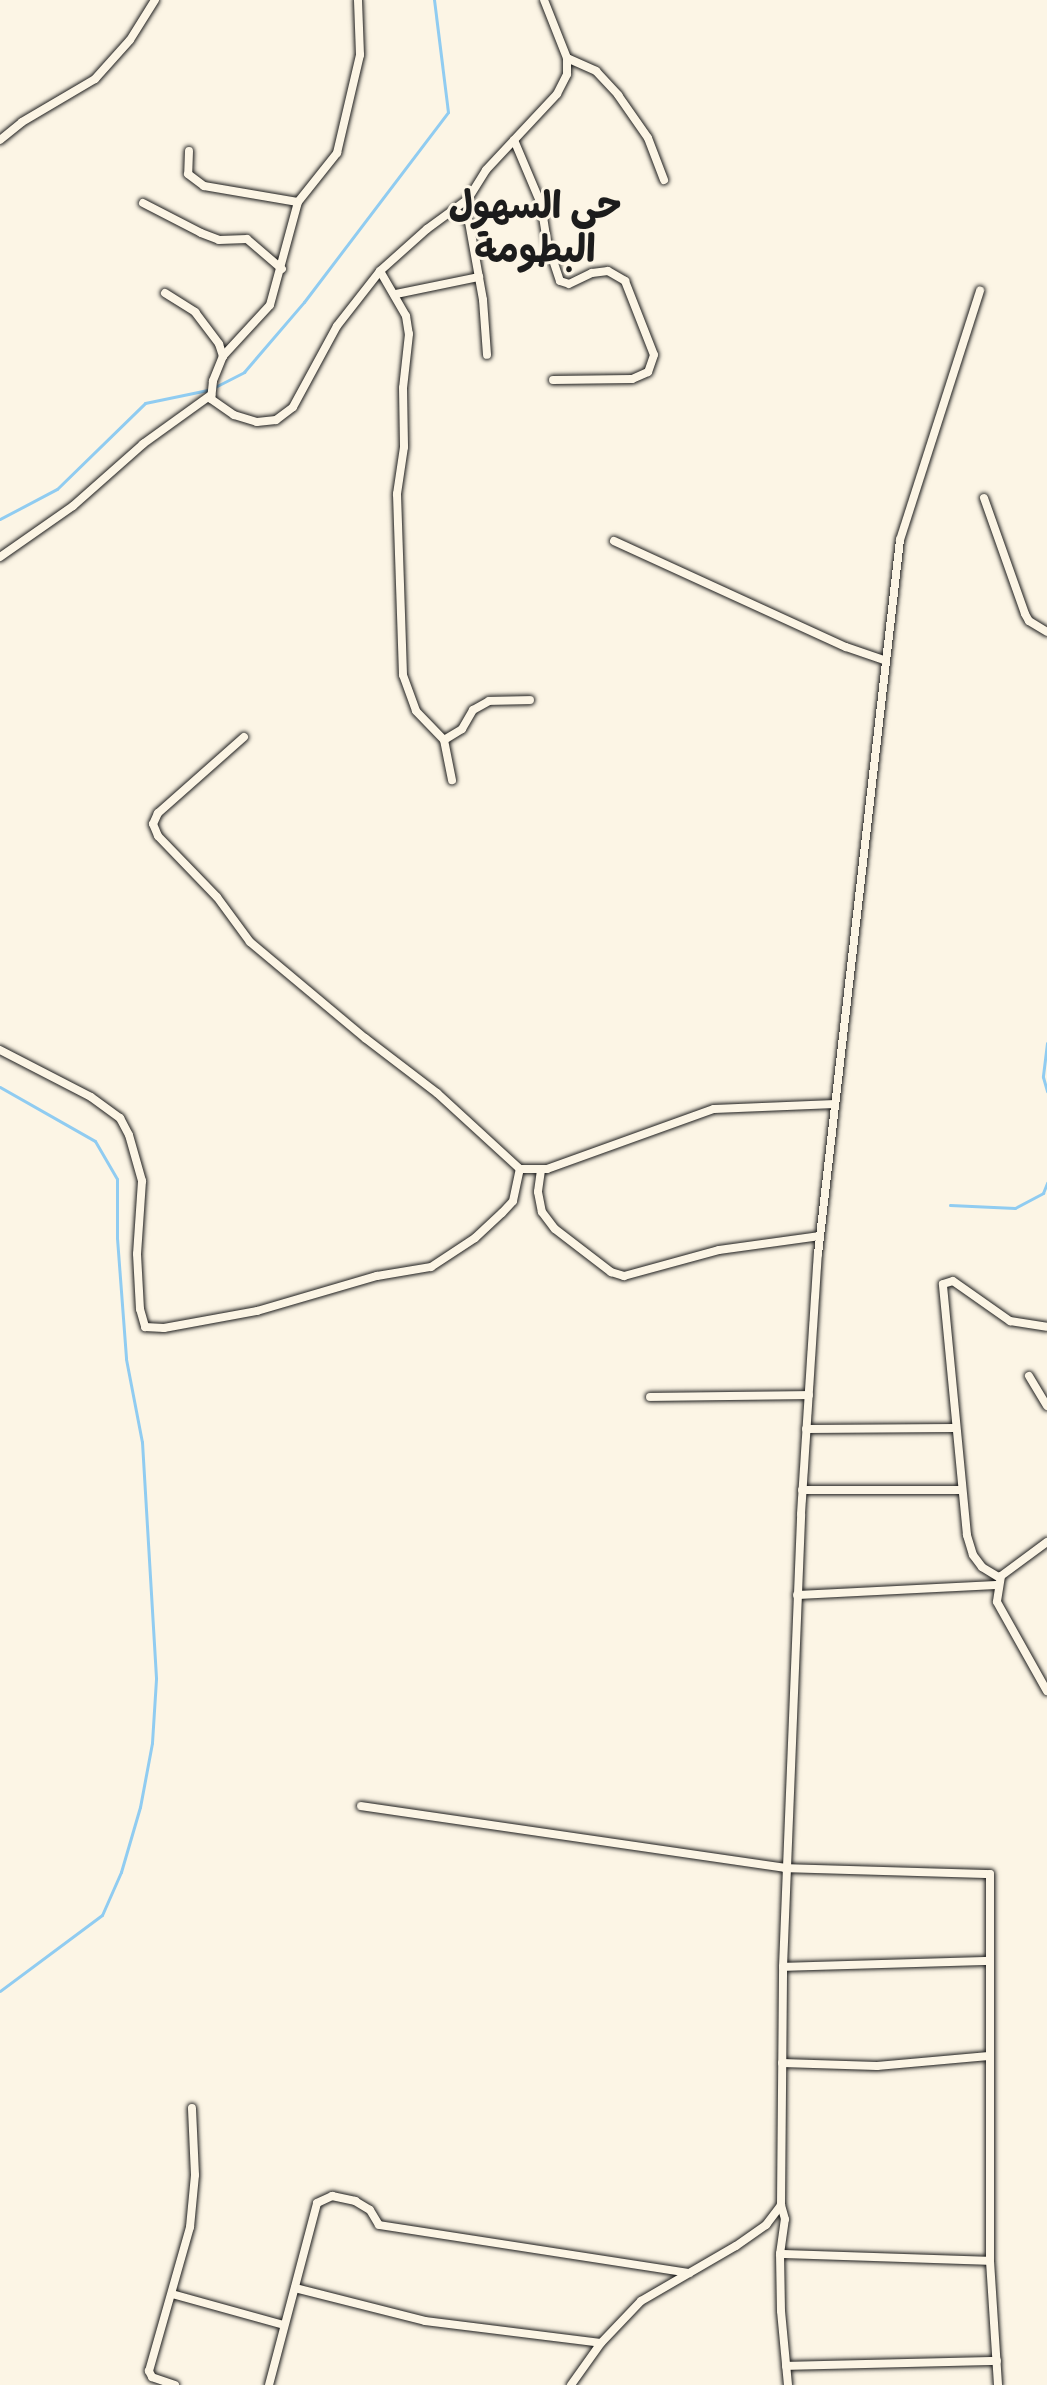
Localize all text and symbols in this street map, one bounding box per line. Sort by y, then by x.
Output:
district label: حي السهول البطومة [448,188,622,278]

